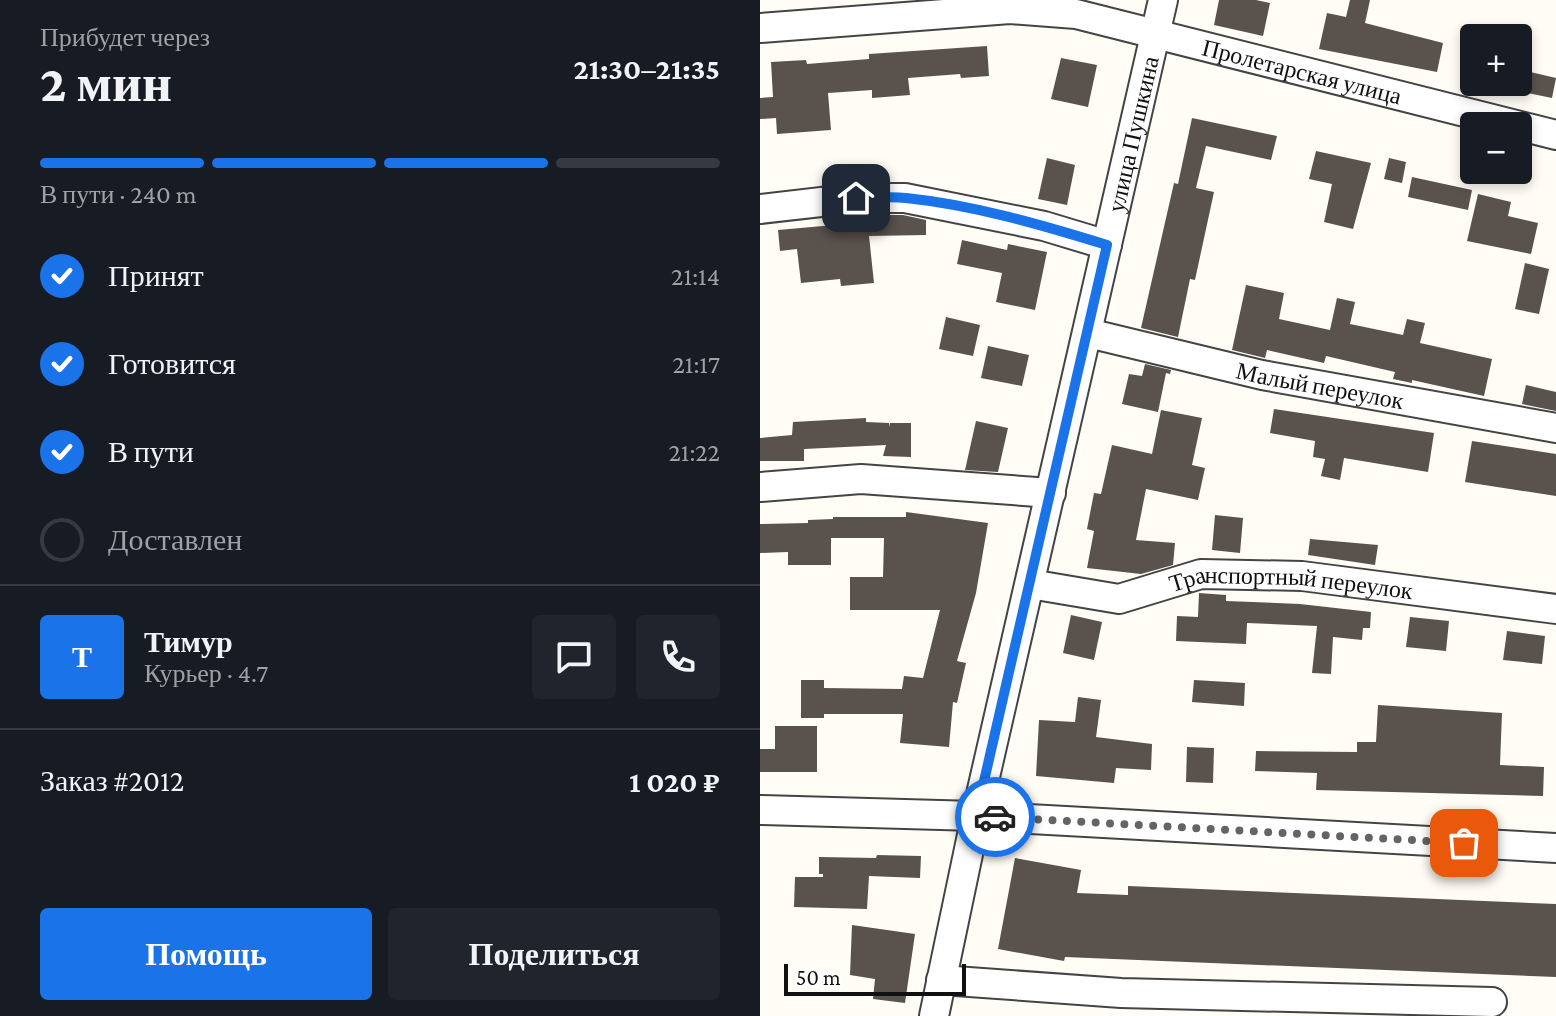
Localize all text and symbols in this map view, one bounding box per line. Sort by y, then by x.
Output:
text: Прибудет через [40,23,210,52]
map controls [1460,24,1532,184]
button: + [1460,24,1532,96]
street label: Пролетарская улица [1200,33,1405,109]
text: 21:30–21:35 [573,52,720,85]
street label: улица Пушкина [1101,53,1163,215]
text: 2 мин [40,54,172,112]
button: − [1460,112,1532,184]
pin [822,164,890,232]
icon: home [834,176,878,220]
text: В пути · 240 m [40,180,197,209]
icon: check [40,254,84,298]
text: Принят [108,259,204,292]
text: 21:14 [671,262,720,291]
icon: check [40,342,84,386]
text: Готовится [108,347,236,380]
text: 21:17 [672,350,720,379]
street label: Малый переулок [1234,356,1406,414]
icon: check [40,430,84,474]
text: В пути [108,435,194,468]
text: 21:22 [668,438,720,467]
text: Доставлен [108,523,242,556]
street label: Транспортный переулок [1166,560,1415,604]
button: chat [532,615,616,699]
button: phone [636,615,720,699]
text: Тимур [144,625,233,658]
text: Т [72,640,92,673]
text: Курьер · 4.7 [144,659,268,688]
text: Заказ #2012 [40,764,184,797]
text: 1 020 ₽ [629,765,720,798]
courier [955,777,1035,857]
icon: car [973,795,1017,839]
pin [1430,809,1498,877]
icon: bag [1442,821,1486,865]
button: Помощь [40,908,372,1000]
button: Поделиться [388,908,720,1000]
scale bar [784,960,966,996]
text: 50 m [796,965,841,990]

